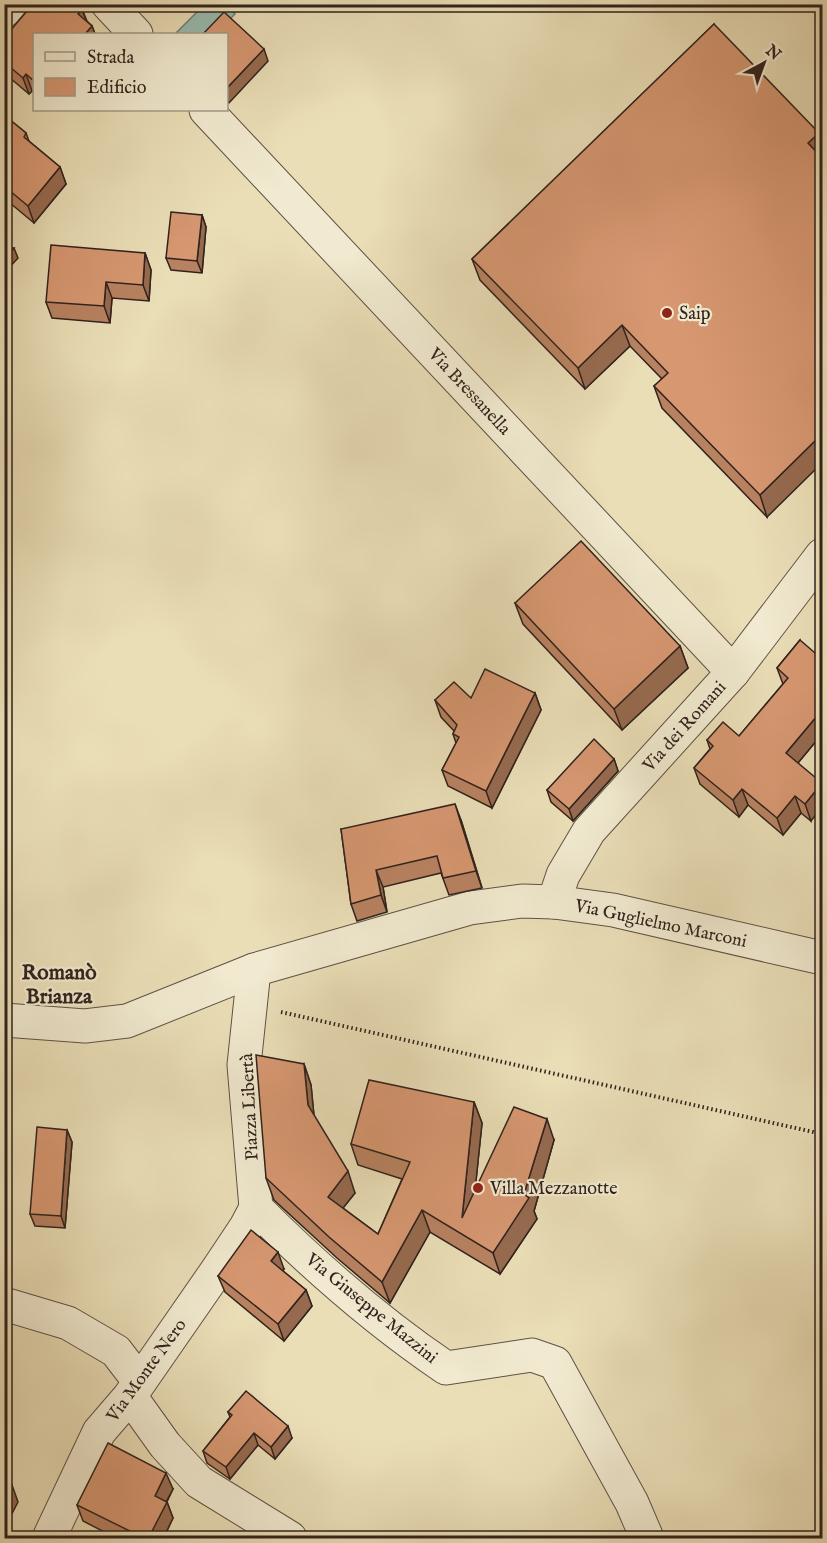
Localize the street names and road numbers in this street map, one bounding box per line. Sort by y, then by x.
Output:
street label: Via Bressanella [422,343,515,441]
street label: Via dei Romani [638,677,732,778]
street label: Via Guglielmo Marconi [572,895,749,954]
street label: Piazza Libertà [236,1052,265,1161]
street label: Via Giuseppe Mazzini [299,1248,442,1370]
street label: Via Monte Nero [101,1314,193,1428]

